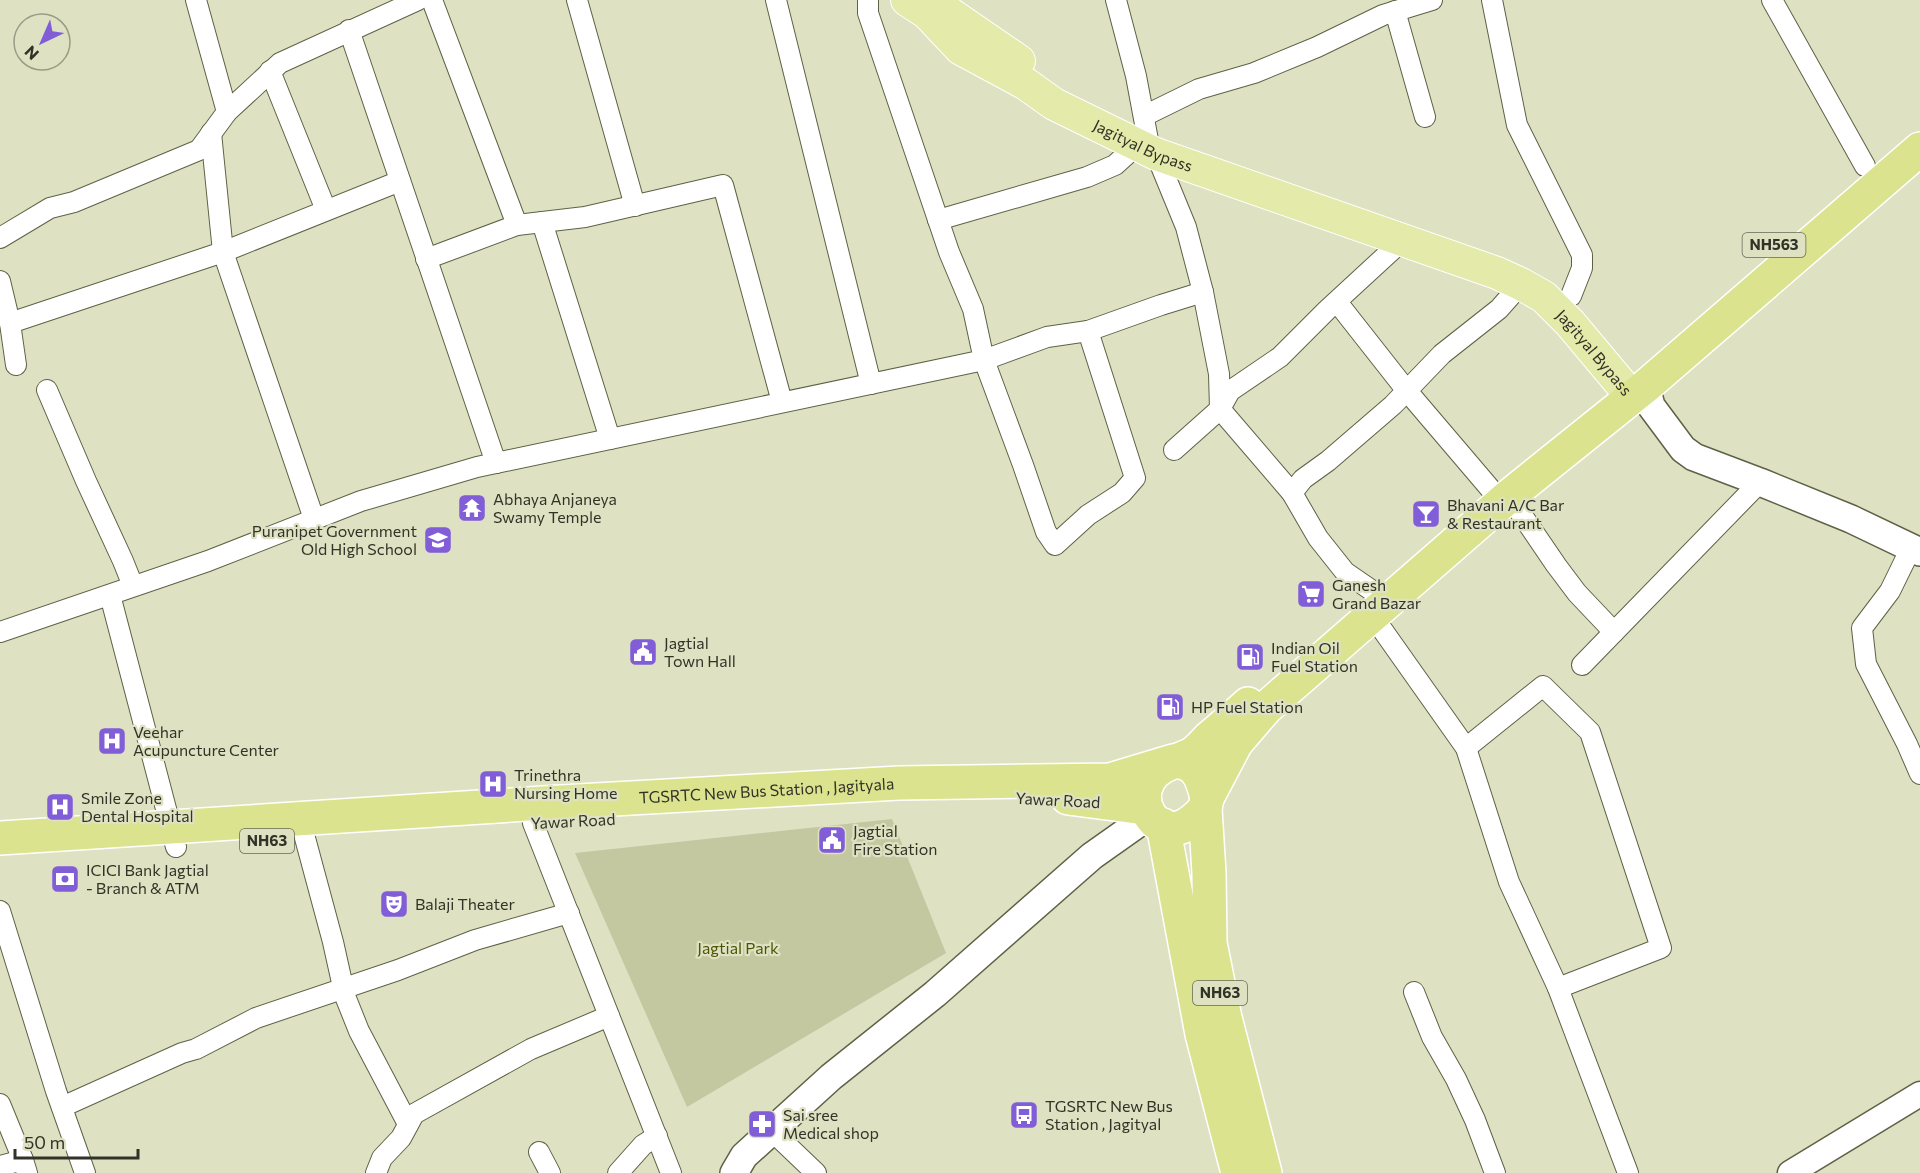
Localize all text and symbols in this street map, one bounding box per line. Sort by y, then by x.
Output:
north arrow [12,12,72,72]
text: N [20,42,42,64]
street label: Jagityal Bypass [1090,115,1195,175]
road number: NH563 [1742,233,1806,257]
street label: Jagityal Bypass [1553,305,1636,399]
place label: Abhaya Anjaneya Swamy Temple [493,489,617,526]
temple icon: Abhaya Anjaneya Swamy Temple [456,492,488,524]
place label: Bhavani A/C Bar & Restaurant [1447,495,1565,532]
bar icon: Bhavani A/C Bar & Restaurant [1410,498,1442,530]
place label: Puranipet Government Old High School [252,521,417,558]
school or university icon: Puranipet Government Old High School [422,524,454,556]
place label: Ganesh Grand Bazar [1332,575,1422,612]
supermarket icon: Ganesh Grand Bazar [1295,578,1327,610]
place label: Jagtial Town Hall [664,633,736,670]
public building icon: Jagtial Town Hall [627,636,659,668]
place label: Indian Oil Fuel Station [1271,638,1358,675]
fuel station icon: Indian Oil Fuel Station [1234,641,1266,673]
fuel station icon: HP Fuel Station [1154,691,1186,723]
place label: HP Fuel Station [1191,697,1303,716]
place label: Veehar Acupuncture Center [133,722,280,759]
hospital icon: Veehar Acupuncture Center [96,725,128,757]
place label: Trinethra Nursing Home [514,765,617,802]
hospital icon: Trinethra Nursing Home [477,768,509,800]
street label: TGSRTC New Bus Station , Jagityala [638,773,895,807]
place label: Smile Zone Dental Hospital [81,788,194,825]
street label: Yawar Road [1015,788,1101,811]
hospital icon: Smile Zone Dental Hospital [44,791,76,823]
street label: Yawar Road [530,809,616,832]
place label: Jagtial Fire Station [853,821,937,858]
public building icon: Jagtial Fire Station [816,824,848,856]
road number: NH63 [240,829,294,853]
place label: ICICI Bank Jagtial - Branch & ATM [86,860,209,897]
bank icon: ICICI Bank Jagtial - Branch & ATM [49,863,81,895]
theatre icon: Balaji Theater [378,888,410,920]
place label: Balaji Theater [415,894,515,913]
park label: Jagtial Park [697,938,779,957]
road number: NH63 [1193,981,1247,1005]
place label: TGSRTC New Bus Station , Jagityal [1045,1096,1173,1133]
bus stop icon: TGSRTC New Bus Station , Jagityal [1008,1099,1040,1131]
place label: Sai sree Medical shop [783,1105,879,1142]
pharmacy icon: Sai sree Medical shop [746,1108,778,1140]
scale bar [15,1122,138,1160]
text: 50 m [24,1131,65,1153]

